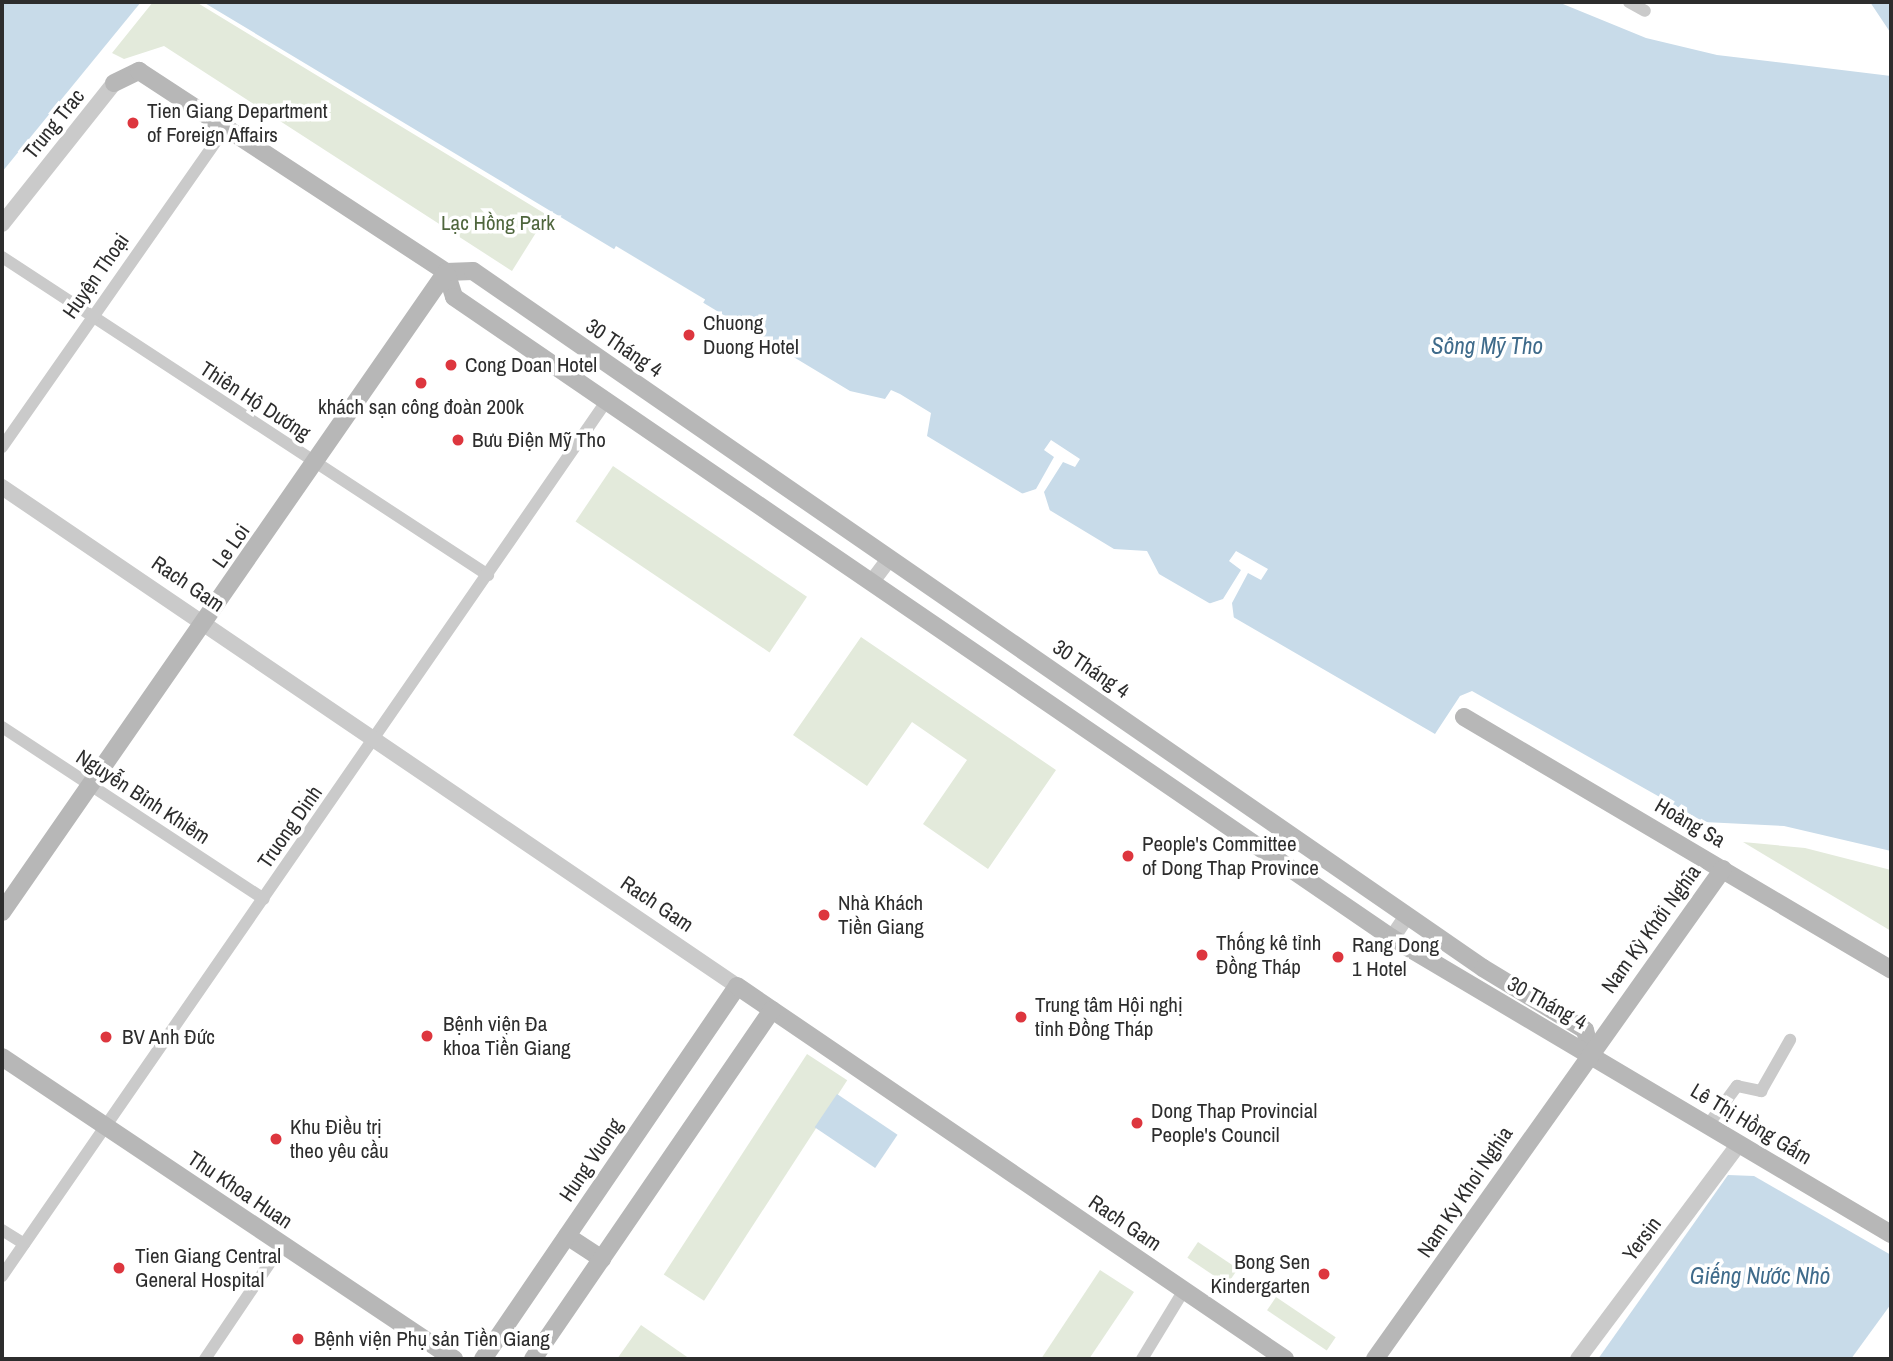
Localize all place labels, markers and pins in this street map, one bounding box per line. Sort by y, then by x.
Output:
place label: Tien Giang Department of Foreign Affairs [147,98,328,148]
marker: Tien Giang Department of Foreign Affairs [125,115,141,131]
place label: Chuong Duong Hotel [703,310,799,360]
marker: Chuong Duong Hotel [681,327,697,343]
place label: Cong Doan Hotel [465,352,597,378]
marker: Cong Doan Hotel [443,357,459,373]
marker: khách sạn công đoàn 200k [413,375,429,391]
place label: khách sạn công đoàn 200k [318,394,524,420]
place label: Bưu Điện Mỹ Tho [472,427,606,453]
marker: Bưu Điện Mỹ Tho [450,432,466,448]
place label: People's Committee of Dong Thap Province [1142,831,1319,881]
marker: People's Committee of Dong Thap Province [1120,848,1136,864]
place label: Nhà Khách Tiền Giang [838,890,924,940]
marker: Nhà Khách Tiền Giang [816,907,832,923]
place label: Thống kê tỉnh Đồng Tháp [1216,930,1321,980]
place label: Rang Dong 1 Hotel [1352,932,1439,982]
marker: Thống kê tỉnh Đồng Tháp [1194,947,1210,963]
marker: Rang Dong 1 Hotel [1330,949,1346,965]
place label: Trung tâm Hội nghị tỉnh Đồng Tháp [1035,992,1183,1042]
marker: Trung tâm Hội nghị tỉnh Đồng Tháp [1013,1009,1029,1025]
place label: Bệnh viện Đa khoa Tiền Giang [443,1011,571,1061]
place label: BV Anh Đức [122,1024,216,1050]
marker: Bệnh viện Đa khoa Tiền Giang [417,1026,437,1046]
marker: BV Anh Đức [96,1027,116,1047]
place label: Dong Thap Provincial People's Council [1151,1098,1318,1148]
place label: Khu Điều trị theo yêu cầu [290,1114,389,1164]
marker: Dong Thap Provincial People's Council [1129,1115,1145,1131]
marker: Khu Điều trị theo yêu cầu [268,1131,284,1147]
place label: Tien Giang Central General Hospital [135,1243,281,1293]
place label: Bong Sen Kindergarten [1210,1249,1310,1299]
marker: Tien Giang Central General Hospital [109,1258,129,1278]
marker: Bong Sen Kindergarten [1316,1266,1332,1282]
place label: Bệnh viện Phụ sản Tiền Giang [314,1326,550,1352]
marker: Bệnh viện Phụ sản Tiền Giang [288,1329,308,1349]

